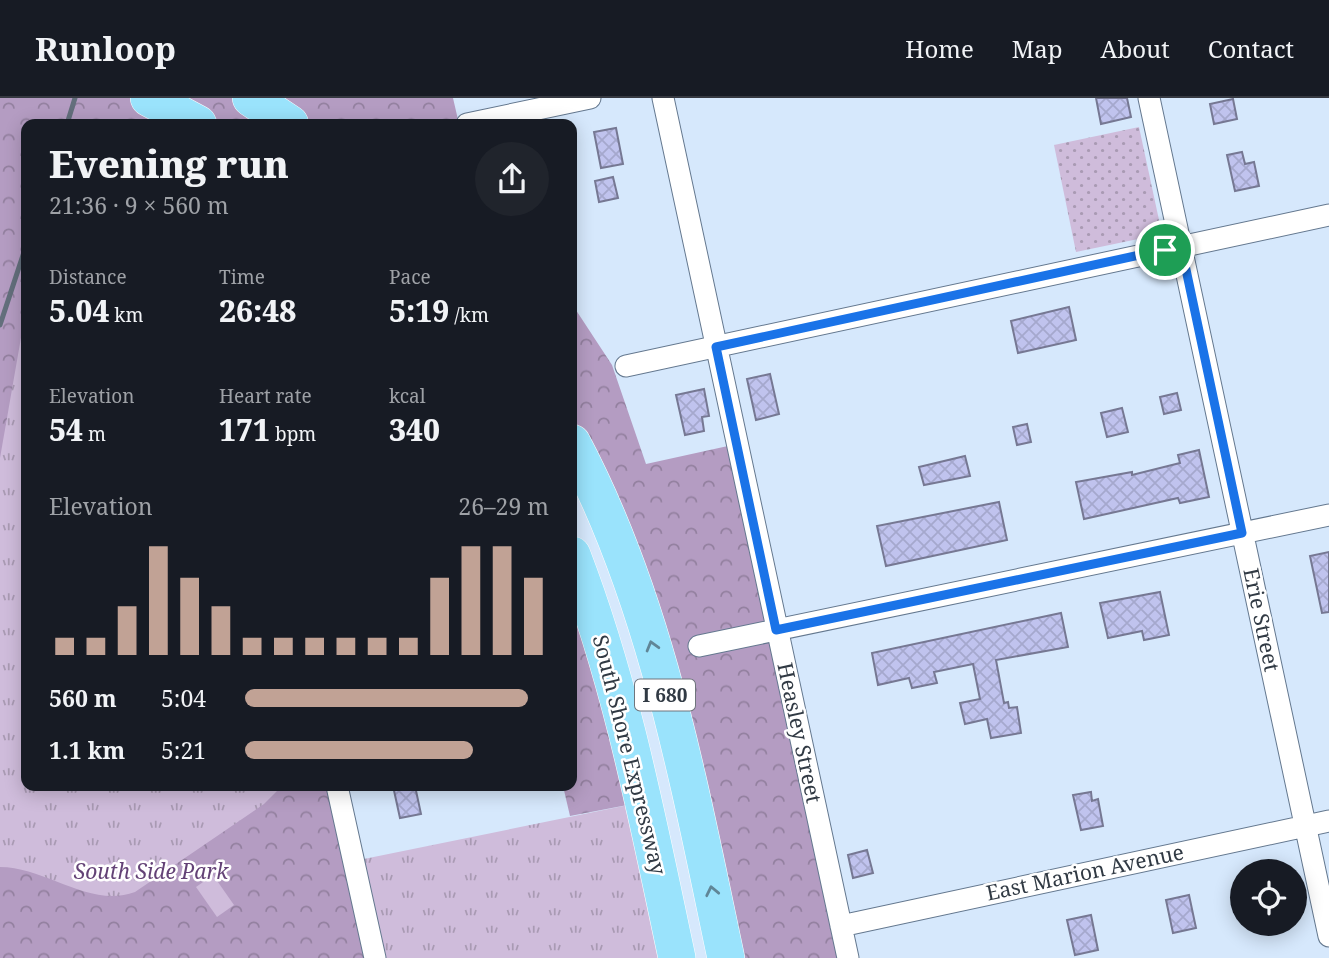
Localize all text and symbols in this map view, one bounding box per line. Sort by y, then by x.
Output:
text: Runloop [35,26,176,71]
text: Home [905,32,974,65]
text: Map [1012,32,1063,65]
text: About [1101,32,1170,65]
text: Contact [1208,32,1294,65]
text: Evening run [49,137,289,189]
button: share [475,142,549,216]
text: 21:36 · 9 × 560 m [49,189,229,221]
pin [1135,220,1195,280]
icon: arrive [1146,231,1184,269]
text: Distance [49,264,127,290]
text: Time [219,264,265,290]
text: Pace [389,264,431,290]
text: 5.04 [49,290,109,331]
text: 26:48 [219,290,296,331]
text: 5:19 [389,290,449,331]
text: km [109,302,143,328]
text: /km [449,302,489,328]
text: Elevation [49,383,135,409]
text: Heart rate [219,383,312,409]
text: kcal [389,383,426,409]
text: 54 [49,409,83,450]
text: 171 [219,409,270,450]
text: 340 [389,409,440,450]
text: m [83,421,106,447]
text: bpm [270,421,316,447]
text: Elevation [49,490,153,522]
text: 26–29 m [458,490,549,522]
street label: Erie Street [1237,566,1287,674]
street label: South Shore Expressway [587,632,673,878]
one-way arrow [646,641,660,653]
street label: Heasley Street [771,660,829,806]
road number: I 680 [635,680,695,710]
text: 560 m [49,682,117,714]
text: 5:04 [161,682,206,714]
text: 1.1 km [49,734,125,766]
text: 5:21 [161,734,206,766]
street label: East Marion Avenue [983,837,1186,907]
park label: South Side Park [74,857,229,885]
map controls [1230,859,1307,936]
button: locate [1230,859,1307,936]
one-way arrow [705,885,720,897]

